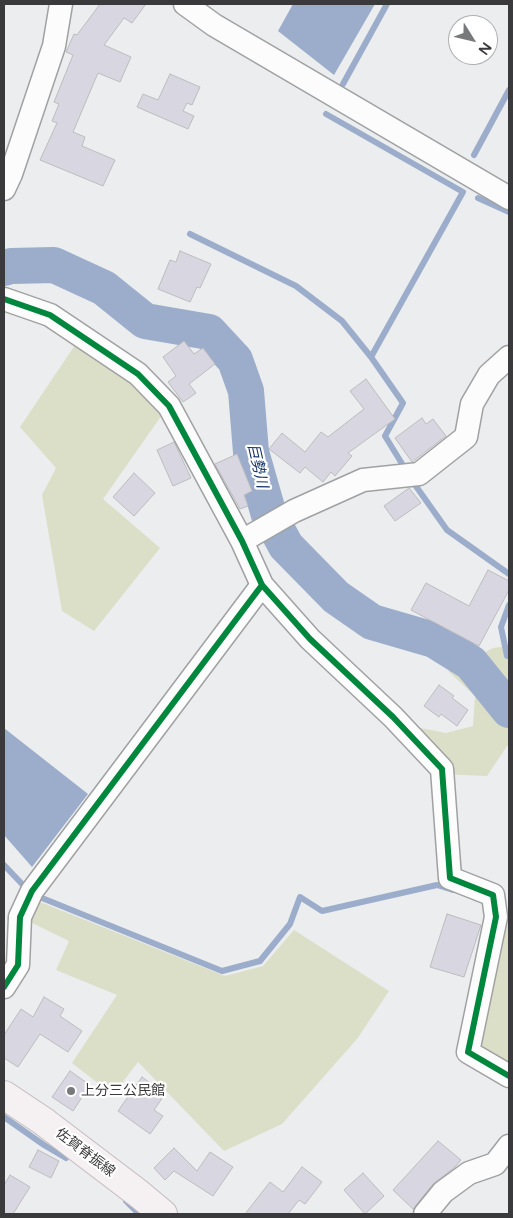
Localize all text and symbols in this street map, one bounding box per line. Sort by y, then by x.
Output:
north arrow [448,15,498,65]
text: N [475,39,495,58]
water label: 巨勢川 [243,442,271,490]
place label: 上分三公民館 [81,1083,165,1099]
marker: 上分三公民館 [65,1085,77,1097]
street label: 佐賀脊振線 [52,1125,118,1181]

